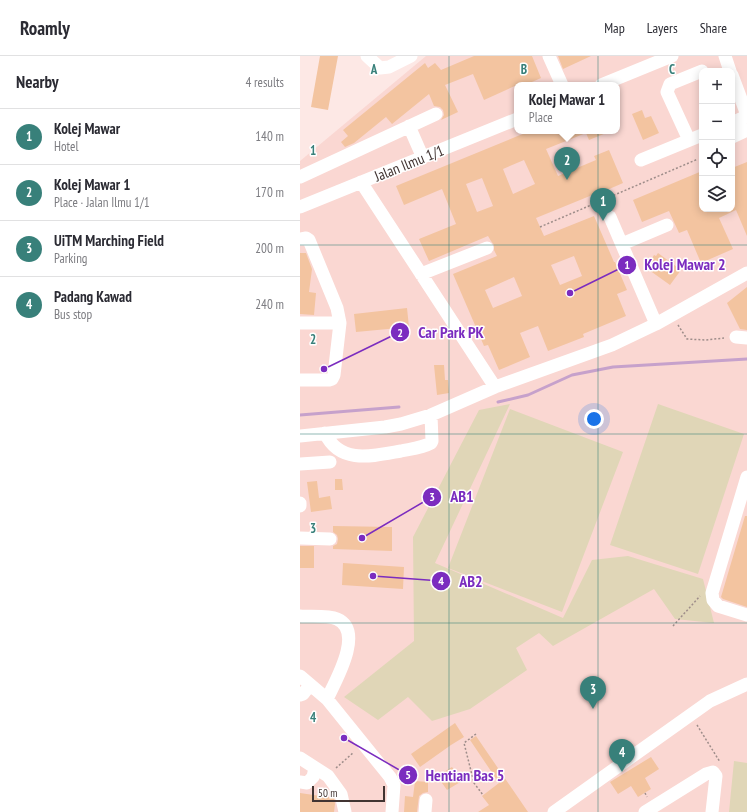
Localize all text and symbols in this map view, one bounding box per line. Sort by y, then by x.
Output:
text: Roamly [20,16,70,40]
text: Map [604,19,625,37]
text: Layers [647,19,678,37]
text: Share [700,19,727,37]
text: A [370,61,378,78]
text: B [521,61,527,78]
text: C [669,61,675,78]
map controls [699,68,735,212]
button: + [699,68,735,104]
text: Nearby [16,71,59,93]
text: 4 results [245,74,284,91]
popup [514,82,620,134]
text: Kolej Mawar 1 [529,90,605,109]
button: − [699,104,735,140]
text: Place [529,109,553,126]
text: Kolej Mawar [54,119,120,138]
text: 1 [26,128,32,145]
text: 140 m [255,128,284,145]
text: Hotel [54,138,78,155]
street label: Jalan Ilmu 1/1 [371,140,447,186]
button: locate [699,140,735,176]
text: 1 [310,142,316,159]
pin: 2 [554,147,580,180]
text: Kolej Mawar 1 [54,175,130,194]
button: layers [699,176,735,212]
text: 2 [26,184,32,201]
text: 170 m [255,184,284,201]
pin: 1 [590,188,616,221]
text: Place · Jalan Ilmu 1/1 [54,194,150,211]
text: UiTM Marching Field [54,231,164,250]
text: 3 [26,240,32,257]
text: 200 m [255,240,284,257]
text: Parking [54,250,87,267]
callout: Kolej Mawar 2 [617,251,734,279]
text: Kolej Mawar 2 [644,254,726,274]
text: 1 [624,257,630,272]
text: Padang Kawad [54,287,132,306]
text: 4 [26,296,32,313]
text: 240 m [255,296,284,313]
text: Bus stop [54,306,92,323]
callout: Car Park PK [390,318,492,346]
text: Car Park PK [418,322,485,342]
text: 2 [397,325,403,340]
text: 2 [310,331,316,348]
your location [584,409,604,429]
callout: AB1 [422,483,481,511]
text: AB1 [449,486,474,506]
text: 3 [429,489,435,504]
text: 3 [310,520,316,537]
callout: AB2 [431,567,490,595]
text: AB2 [458,571,483,591]
text: 4 [438,573,444,588]
pin: 3 [580,676,606,709]
text: 4 [310,709,317,726]
pin: 4 [609,739,635,772]
callout: Hentian Bas 5 [398,761,513,789]
text: Hentian Bas 5 [426,765,504,785]
text: 5 [405,767,411,782]
scale bar [312,784,385,803]
text: 50 m [318,786,337,800]

